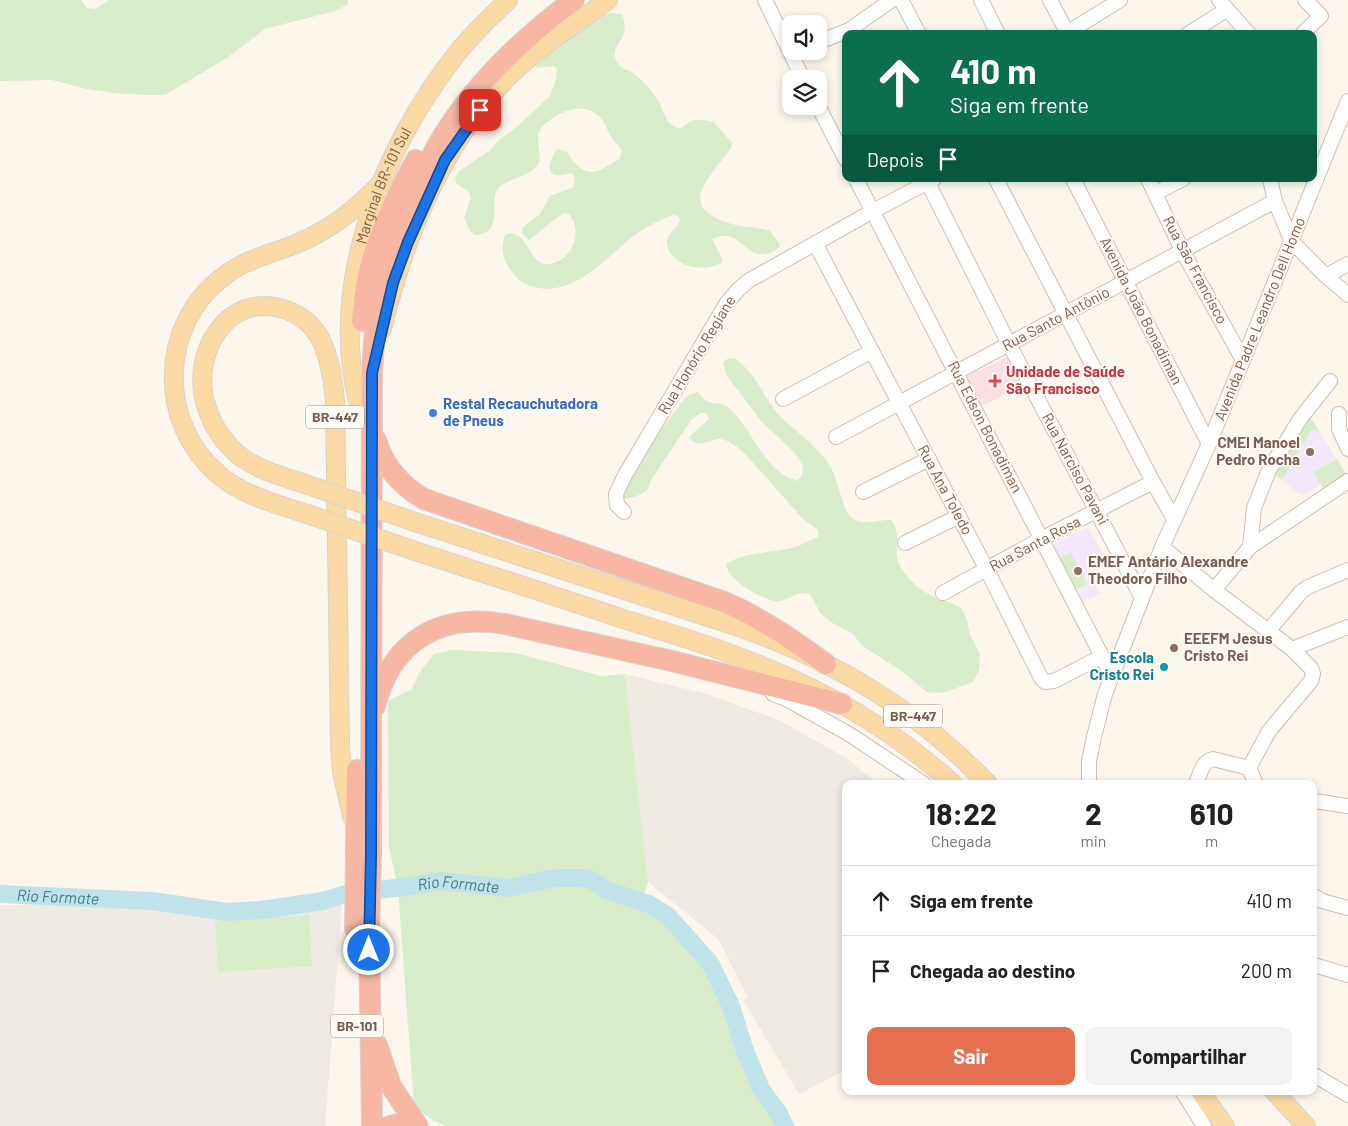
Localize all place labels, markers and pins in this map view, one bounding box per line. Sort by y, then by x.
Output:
pin [459,89,501,131]
place label: Unidade de Saúde São Francisco [1006,362,1125,397]
marker: Unidade de Saúde São Francisco [988,374,1002,388]
place label: Restal Recauchutadora de Pneus [443,394,598,429]
marker: Restal Recauchutadora de Pneus [427,407,439,419]
place label: CMEI Manoel Pedro Rocha [1216,433,1300,468]
marker: CMEI Manoel Pedro Rocha [1304,446,1316,458]
place label: EMEF Antário Alexandre Theodoro Filho [1088,552,1248,587]
marker: EMEF Antário Alexandre Theodoro Filho [1072,565,1084,577]
place label: EEEFM Jesus Cristo Rei [1184,629,1273,664]
marker: EEEFM Jesus Cristo Rei [1168,642,1180,654]
place label: Escola Cristo Rei [1090,648,1154,683]
marker: Escola Cristo Rei [1158,661,1170,673]

